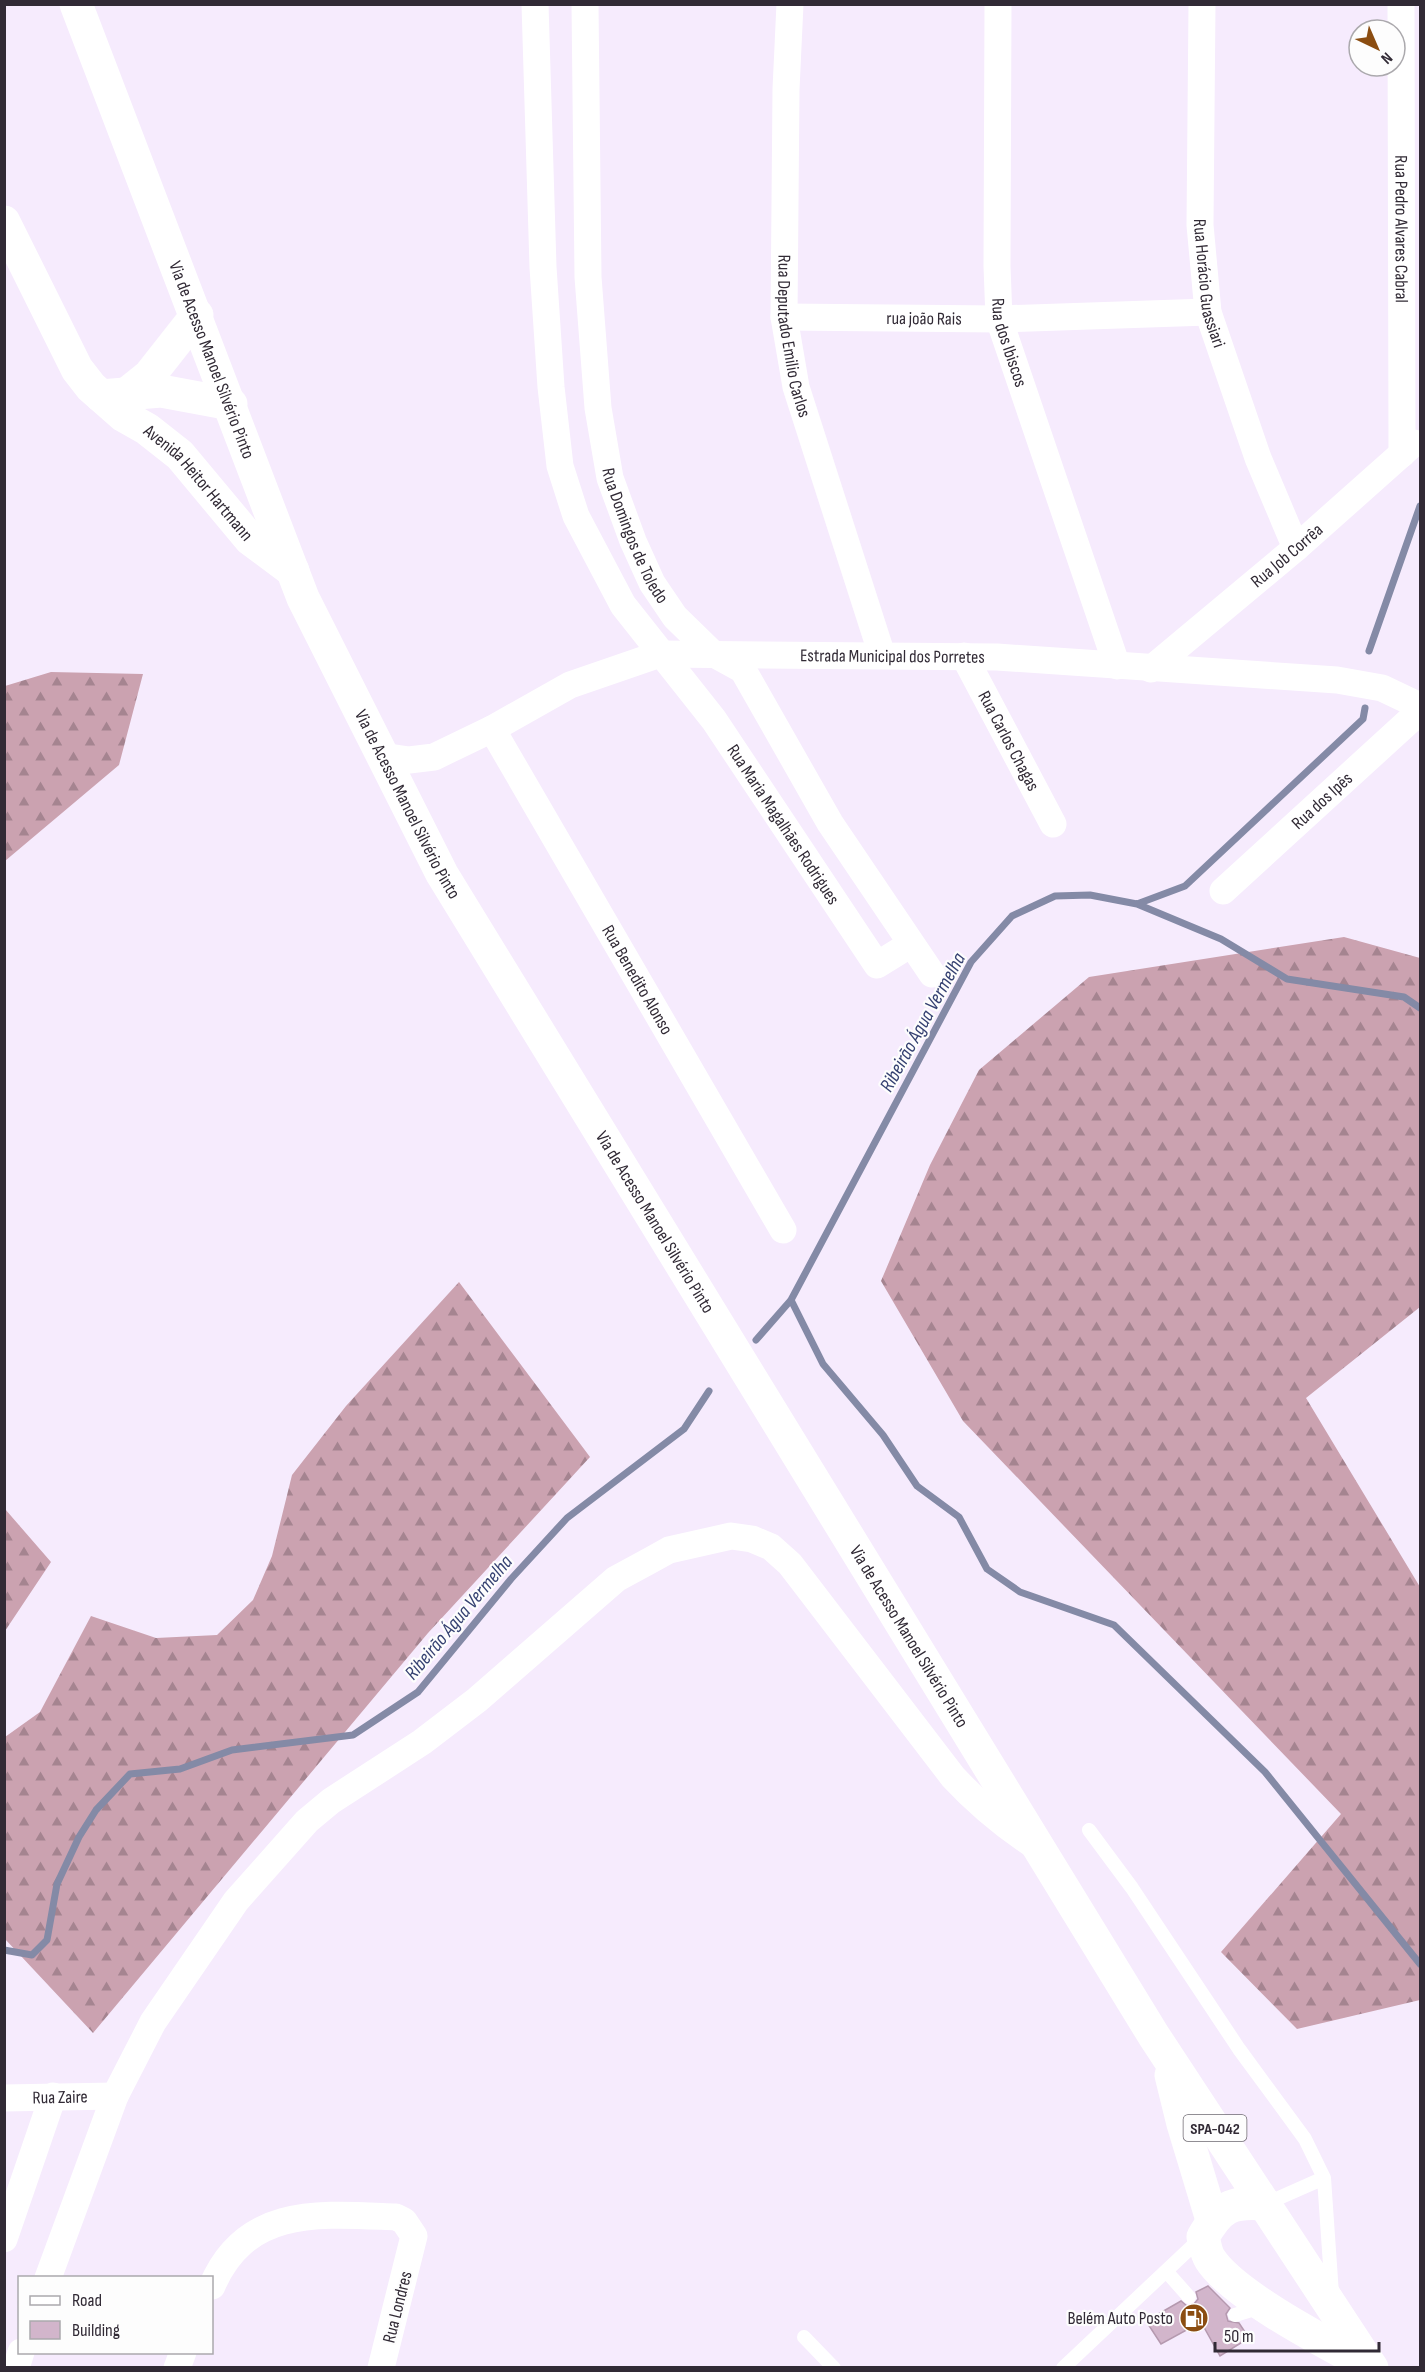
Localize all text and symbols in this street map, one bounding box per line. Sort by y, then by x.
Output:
north arrow [1347,18,1407,78]
text: N [1377,48,1396,68]
street label: Rua Pedro Alvares Cabral [1390,155,1412,303]
street label: Rua Horácio Guassiari [1189,219,1229,350]
street label: Rua Deputado Emilio Carlos [773,254,815,420]
street label: Via de Acesso Manoel Silvério Pinto [164,258,259,462]
street label: Rua dos Ibiscos [987,298,1031,390]
street label: rua joão Rais [886,308,962,330]
street label: Avenida Heitor Hartmann [139,420,257,545]
street label: Rua Domingos de Toledo [597,466,673,608]
street label: Rua Job Corrêa [1247,519,1327,592]
street label: Estrada Municipal dos Porretes [800,645,985,668]
street label: Rua Carlos Chagas [973,687,1044,795]
street label: Via de Acesso Manoel Silvério Pinto [350,706,465,903]
street label: Rua Maria Magalhães Rodrigues [722,741,844,909]
street label: Rua dos Ipês [1288,768,1357,834]
street label: Rua Benedito Alonso [597,922,677,1038]
water label: Ribeirão Água Vermelha [875,949,971,1096]
street label: Via de Acesso Manoel Silvério Pinto [591,1127,719,1317]
street label: Via de Acesso Manoel Silvério Pinto [845,1542,972,1732]
water label: Ribeirão Água Vermelha [400,1550,518,1685]
street label: Rua Zaire [32,2086,88,2108]
road number: SPA-042 [1184,2115,1246,2141]
street label: Rua Londres [378,2269,417,2345]
legend [18,2276,213,2354]
text: Road [72,2290,102,2311]
fuel station icon: Belém Auto Posto [1178,2302,1210,2334]
place label: Belém Auto Posto [1068,2308,1173,2329]
scale bar [1215,2315,1378,2353]
text: Building [72,2320,120,2341]
text: 50 m [1224,2326,1254,2347]

